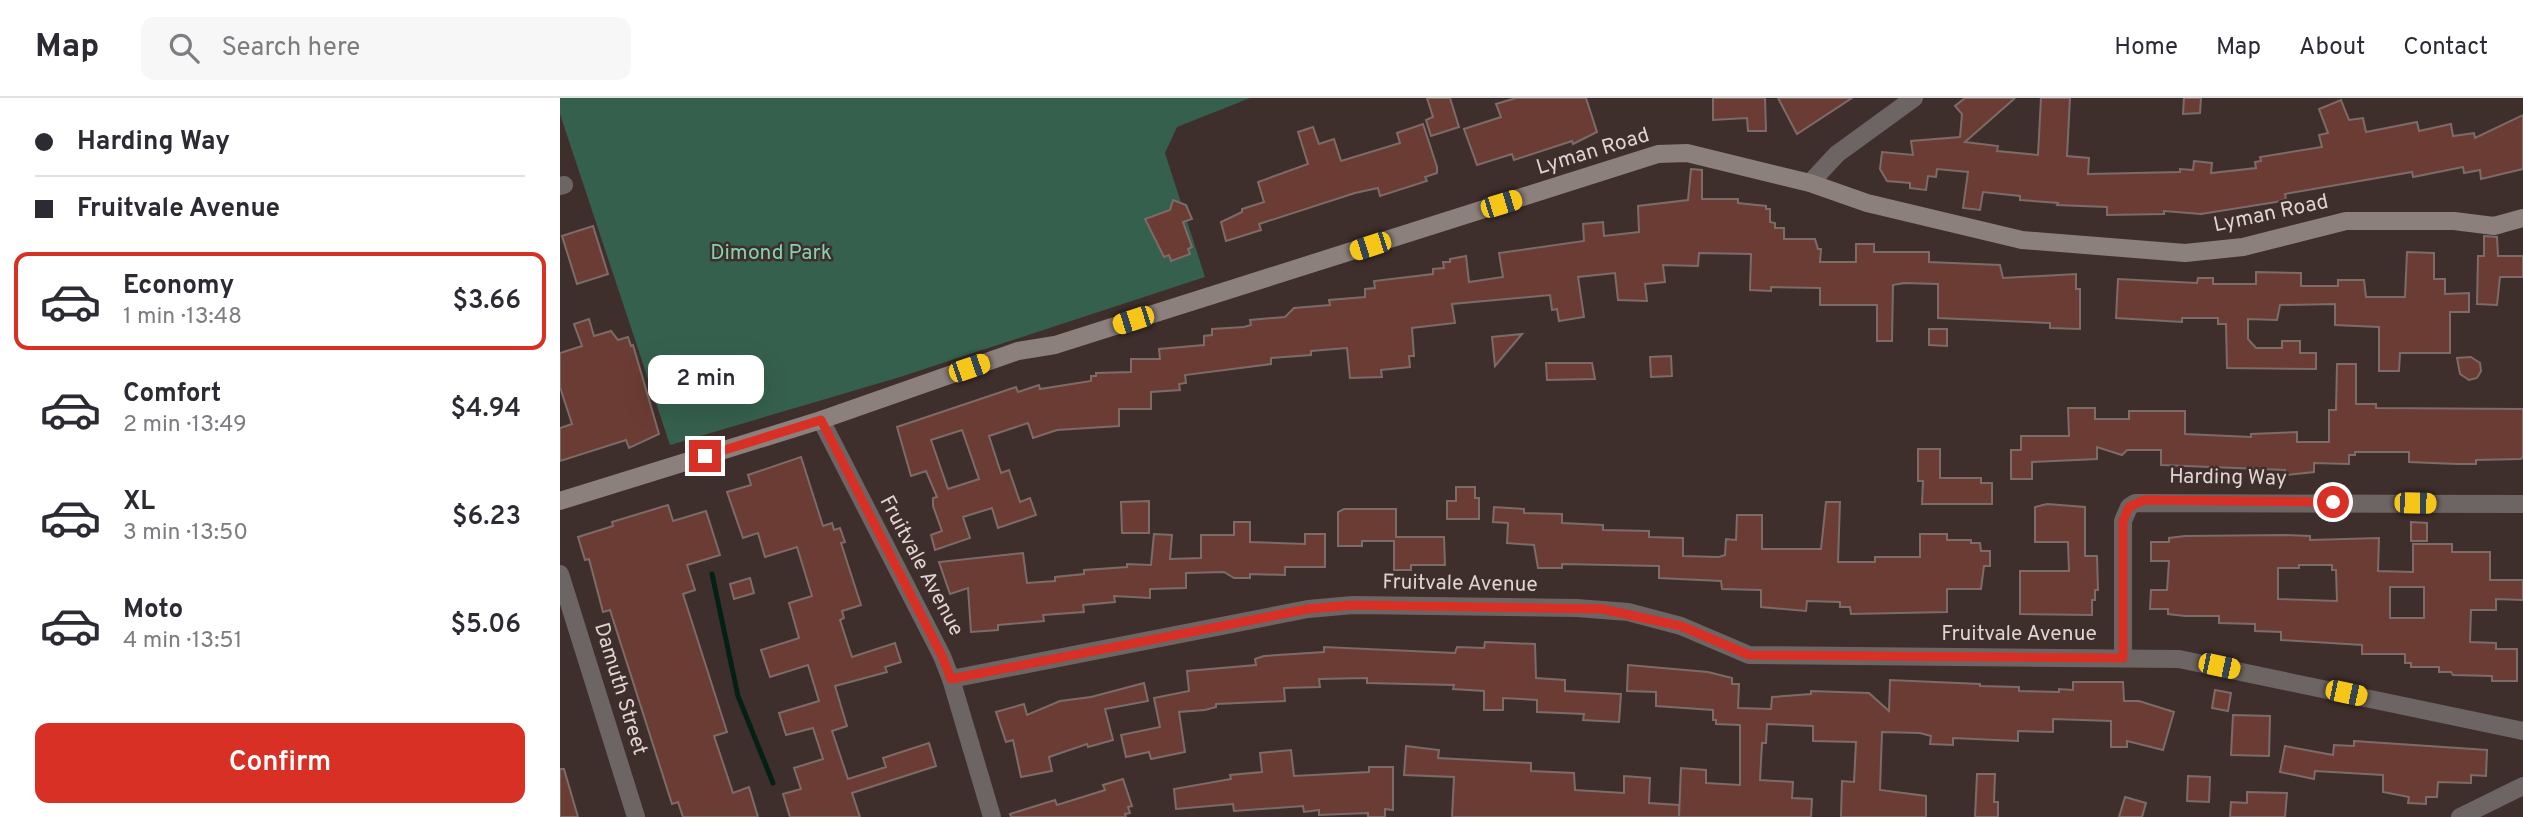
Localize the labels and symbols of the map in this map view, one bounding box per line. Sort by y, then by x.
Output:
street label: Lyman Road [1533,122,1653,182]
car [1478,188,1525,220]
street label: Lyman Road [2211,189,2331,239]
car [1347,230,1394,262]
park label: Dimond Park [710,240,832,267]
car [1110,304,1157,336]
car [946,351,993,385]
callout: 2 min [647,354,763,404]
route end [689,440,721,472]
street label: Harding Way [2169,463,2287,493]
route start [2317,486,2349,518]
street label: Fruitvale Avenue [873,491,969,641]
car [2394,492,2437,514]
street label: Fruitvale Avenue [1382,569,1538,599]
street label: Damuth Street [587,620,653,758]
street label: Fruitvale Avenue [1941,621,2097,648]
car [2197,651,2242,681]
car [2324,678,2369,708]

